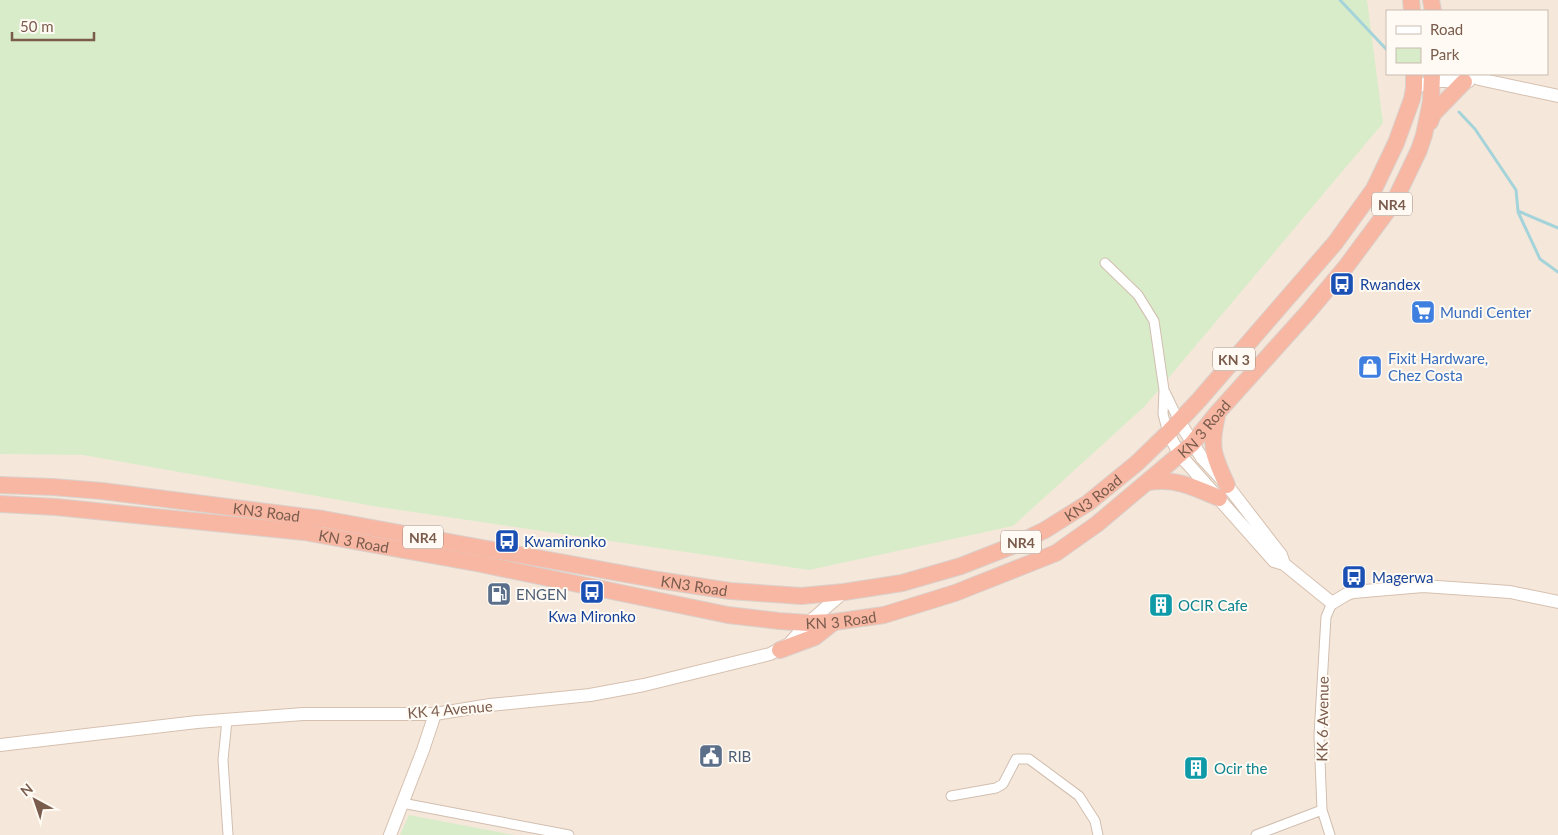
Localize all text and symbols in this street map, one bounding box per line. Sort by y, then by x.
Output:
scale bar [12,10,95,42]
legend [1386,10,1548,75]
text: 50 m [20,17,54,35]
text: Road [1430,20,1463,38]
text: Park [1430,45,1460,63]
road number: NR4 [1372,192,1412,215]
bus stop icon: Rwandex [1329,271,1355,297]
place label: Rwandex [1360,275,1421,293]
supermarket icon: Mundi Center [1410,299,1436,325]
place label: Mundi Center [1440,303,1532,321]
road number: KN 3 [1213,348,1255,370]
place label: Fixit Hardware, Chez Costa [1388,349,1488,384]
shop icon: Fixit Hardware, Chez Costa [1357,354,1383,380]
street label: KN 3 Road [1174,396,1234,461]
street label: KN3 Road [1061,470,1125,525]
street label: KN3 Road [232,499,301,525]
street label: KN 3 Road [317,526,390,556]
road number: NR4 [403,526,443,548]
bus stop icon: Kwamironko [494,528,520,554]
road number: NR4 [1001,530,1041,554]
place label: Kwamironko [524,532,606,550]
bus stop icon: Magerwa [1341,564,1367,590]
place label: Magerwa [1372,568,1433,586]
street label: KN3 Road [660,572,729,599]
bus stop icon: Kwa Mironko [579,579,605,605]
fuel station icon: ENGEN [486,581,512,607]
place label: ENGEN [516,585,567,603]
building icon: OCIR Cafe [1148,592,1174,618]
place label: OCIR Cafe [1178,596,1248,614]
place label: Kwa Mironko [548,607,636,625]
street label: KN 3 Road [805,607,878,632]
street label: KK 6 Avenue [1312,676,1332,762]
street label: KK 4 Avenue [407,696,493,722]
public building icon: RIB [698,743,724,769]
place label: RIB [728,747,751,765]
building icon: Ocir the [1183,755,1209,781]
place label: Ocir the [1214,759,1267,777]
north arrow [10,775,60,825]
text: N [17,780,36,800]

